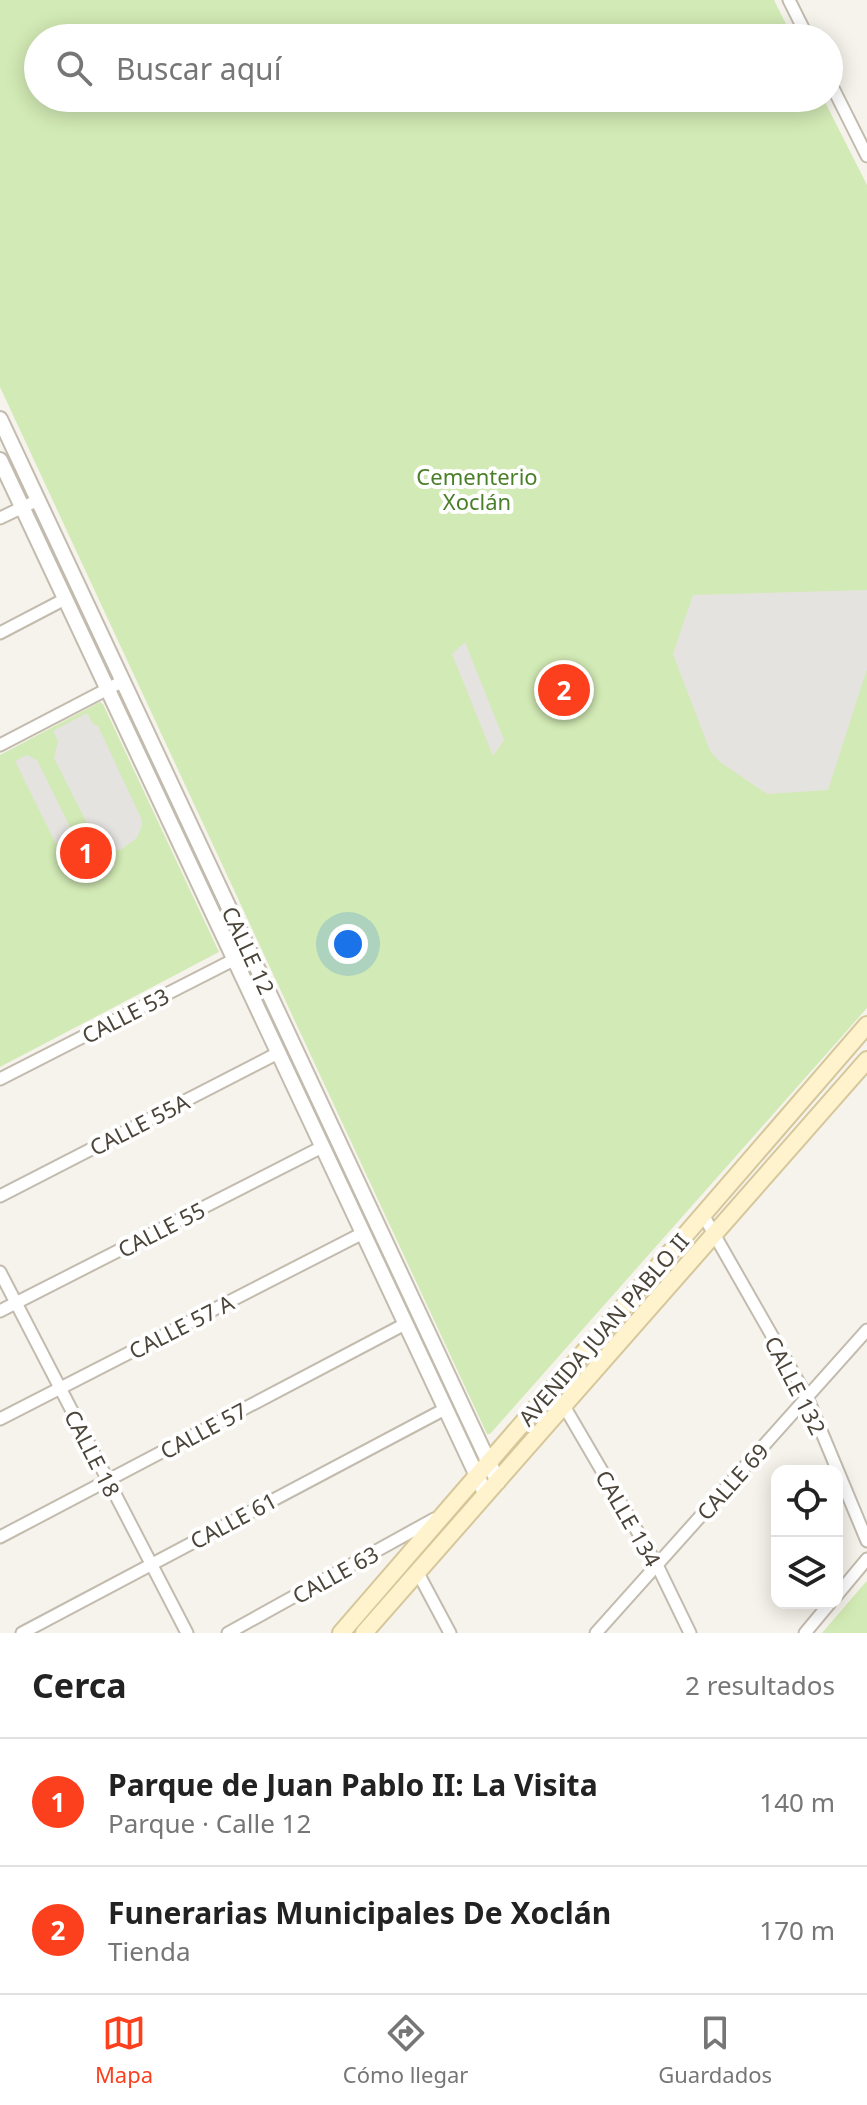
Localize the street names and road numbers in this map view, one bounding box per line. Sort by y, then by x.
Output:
street label: CALLE 12 [216,901,282,999]
street label: CALLE 53 [76,980,174,1050]
street label: CALLE 55A [84,1086,195,1162]
street label: CALLE 55 [112,1194,210,1264]
street label: AVENIDA JUAN PABLO II [511,1226,695,1432]
street label: CALLE 57 A [123,1286,239,1365]
street label: CALLE 132 [758,1331,834,1439]
street label: CALLE 57 [154,1395,252,1465]
street label: CALLE 18 [58,1404,128,1502]
street label: CALLE 69 [689,1436,775,1526]
street label: CALLE 134 [589,1464,669,1572]
street label: CALLE 61 [184,1485,282,1555]
street label: CALLE 63 [287,1538,383,1610]

